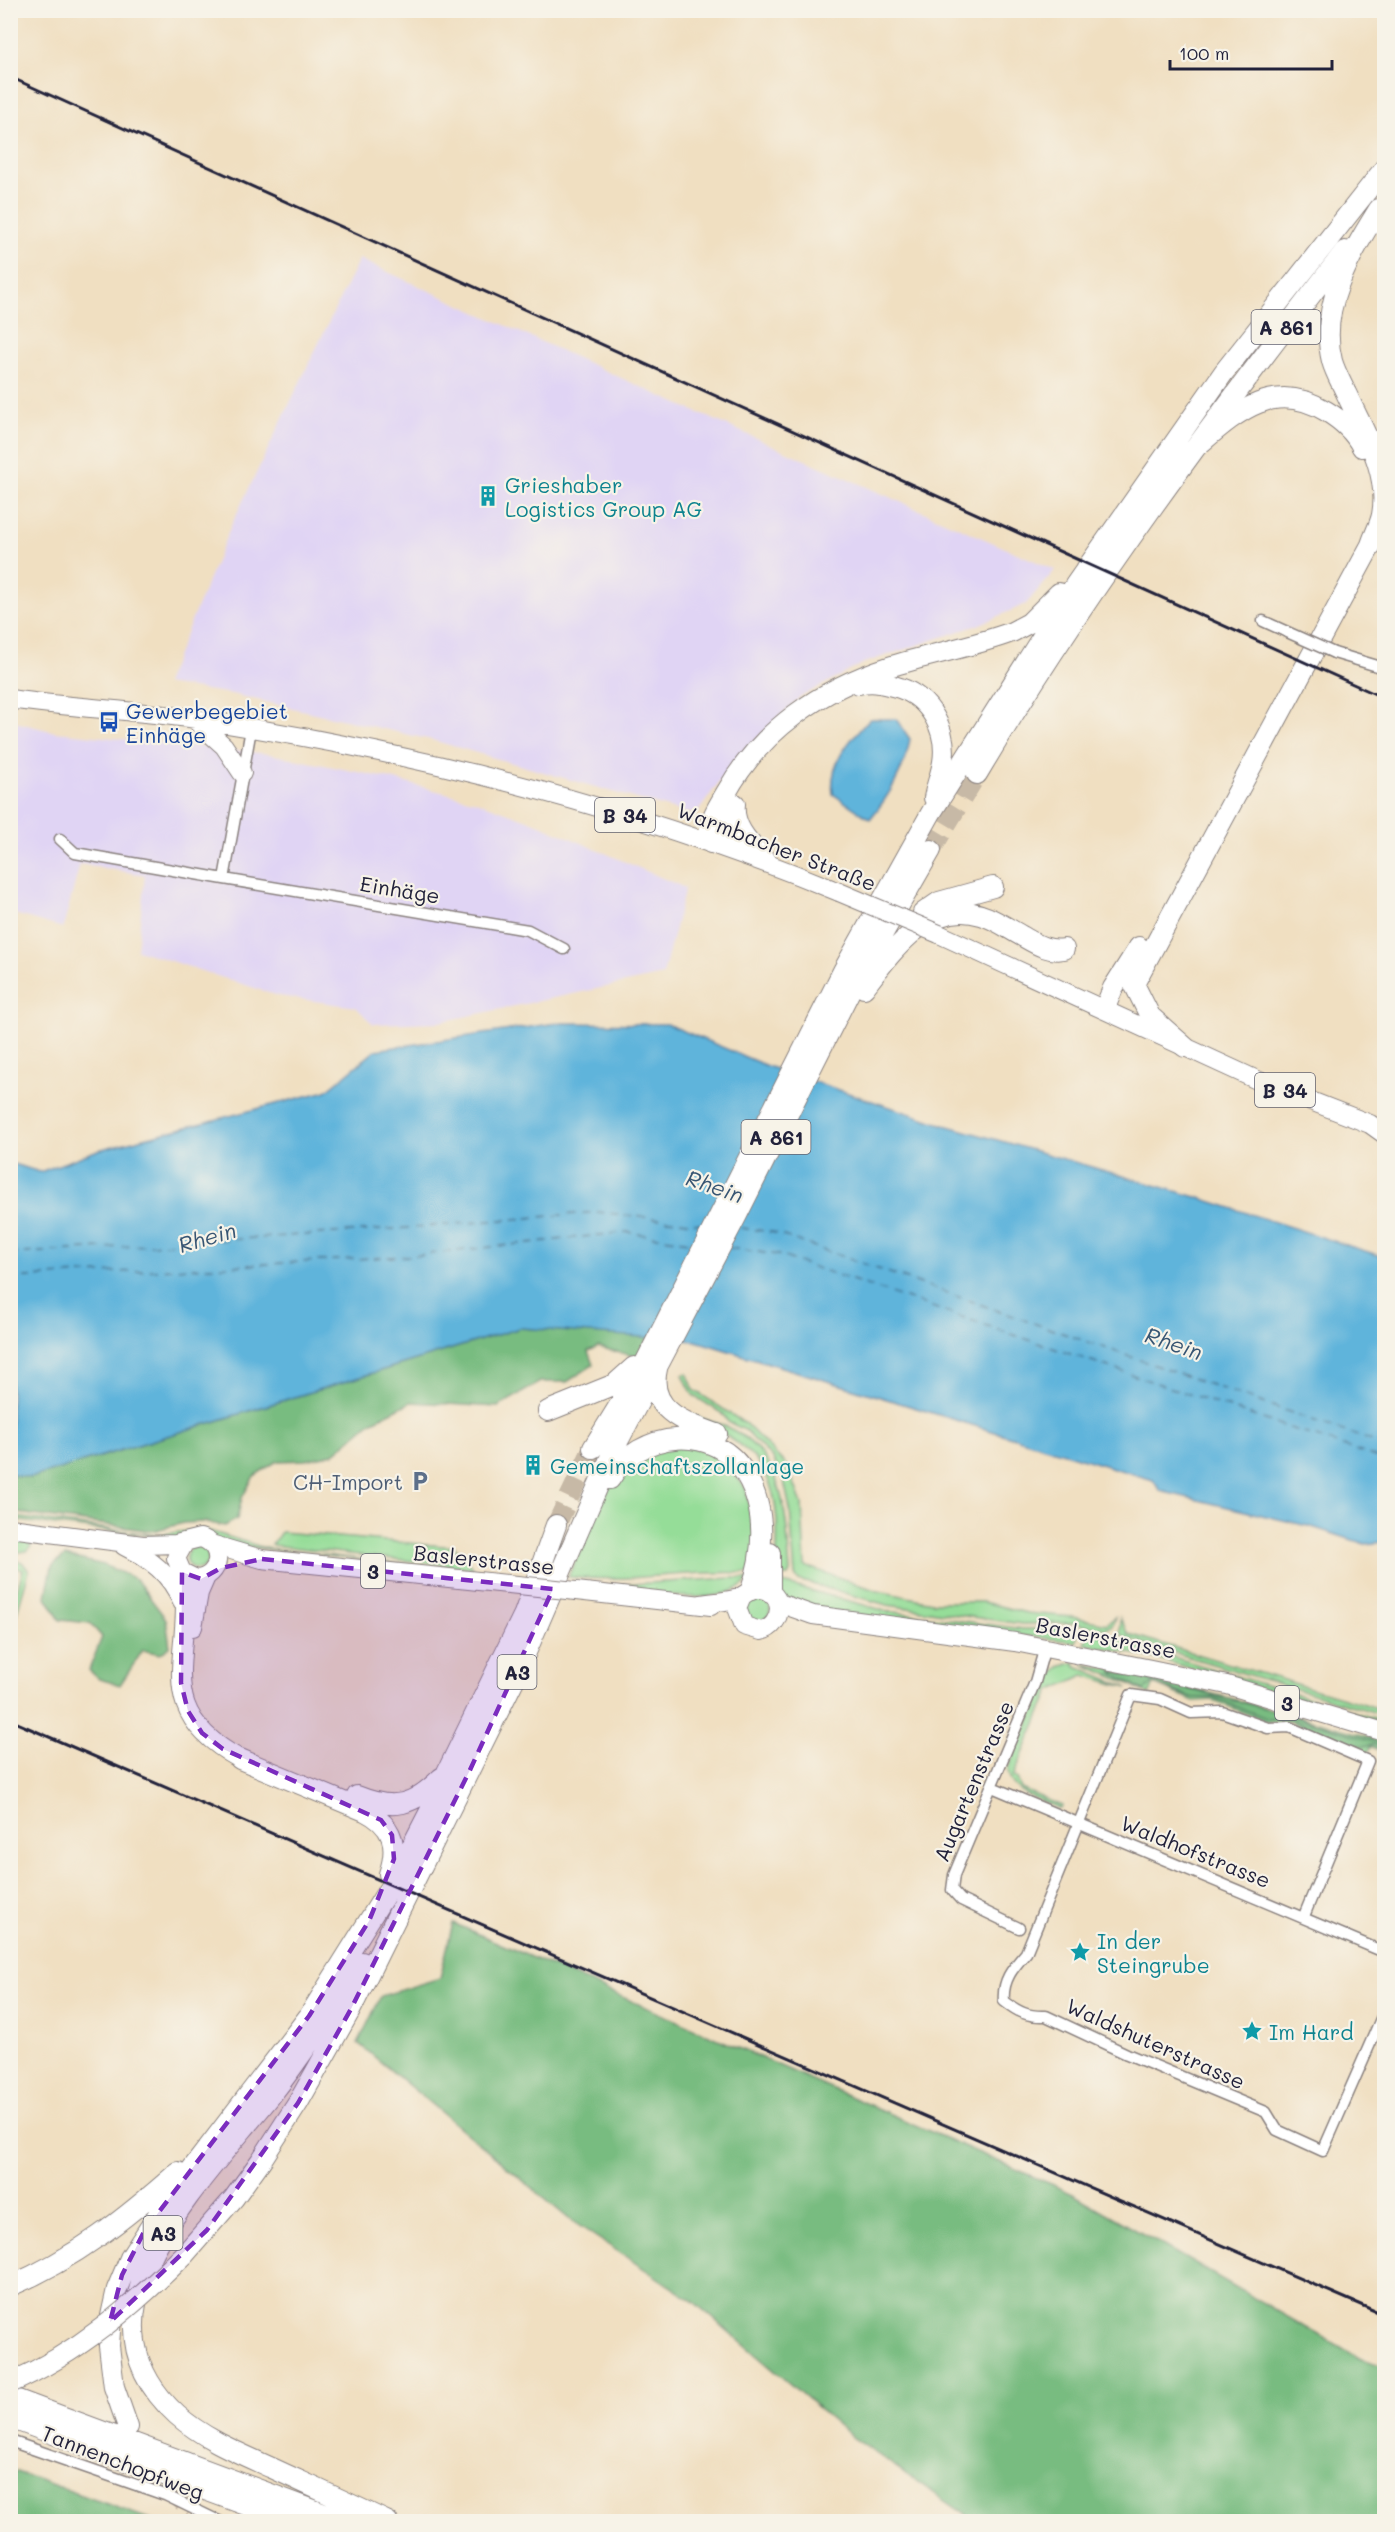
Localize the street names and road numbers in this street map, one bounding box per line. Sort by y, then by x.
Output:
road number: A 861 [1252,310,1320,344]
street label: Warmbacher Straße [674,796,880,896]
road number: B 34 [595,798,655,832]
street label: Einhäge [358,869,442,909]
road number: B 34 [1255,1073,1315,1107]
road number: A 861 [742,1120,810,1154]
street label: Baslerstrasse [412,1538,556,1580]
road number: 3 [361,1554,385,1588]
street label: Baslerstrasse [1034,1610,1178,1664]
road number: A3 [498,1655,536,1689]
road number: 3 [1275,1686,1299,1720]
street label: Augartenstrasse [927,1696,1019,1866]
street label: Waldhofstrasse [1117,1809,1275,1893]
street label: Waldshuterstrasse [1062,1991,1250,2095]
road number: A3 [144,2216,182,2250]
street label: Tannenchopfweg [38,2419,208,2505]

